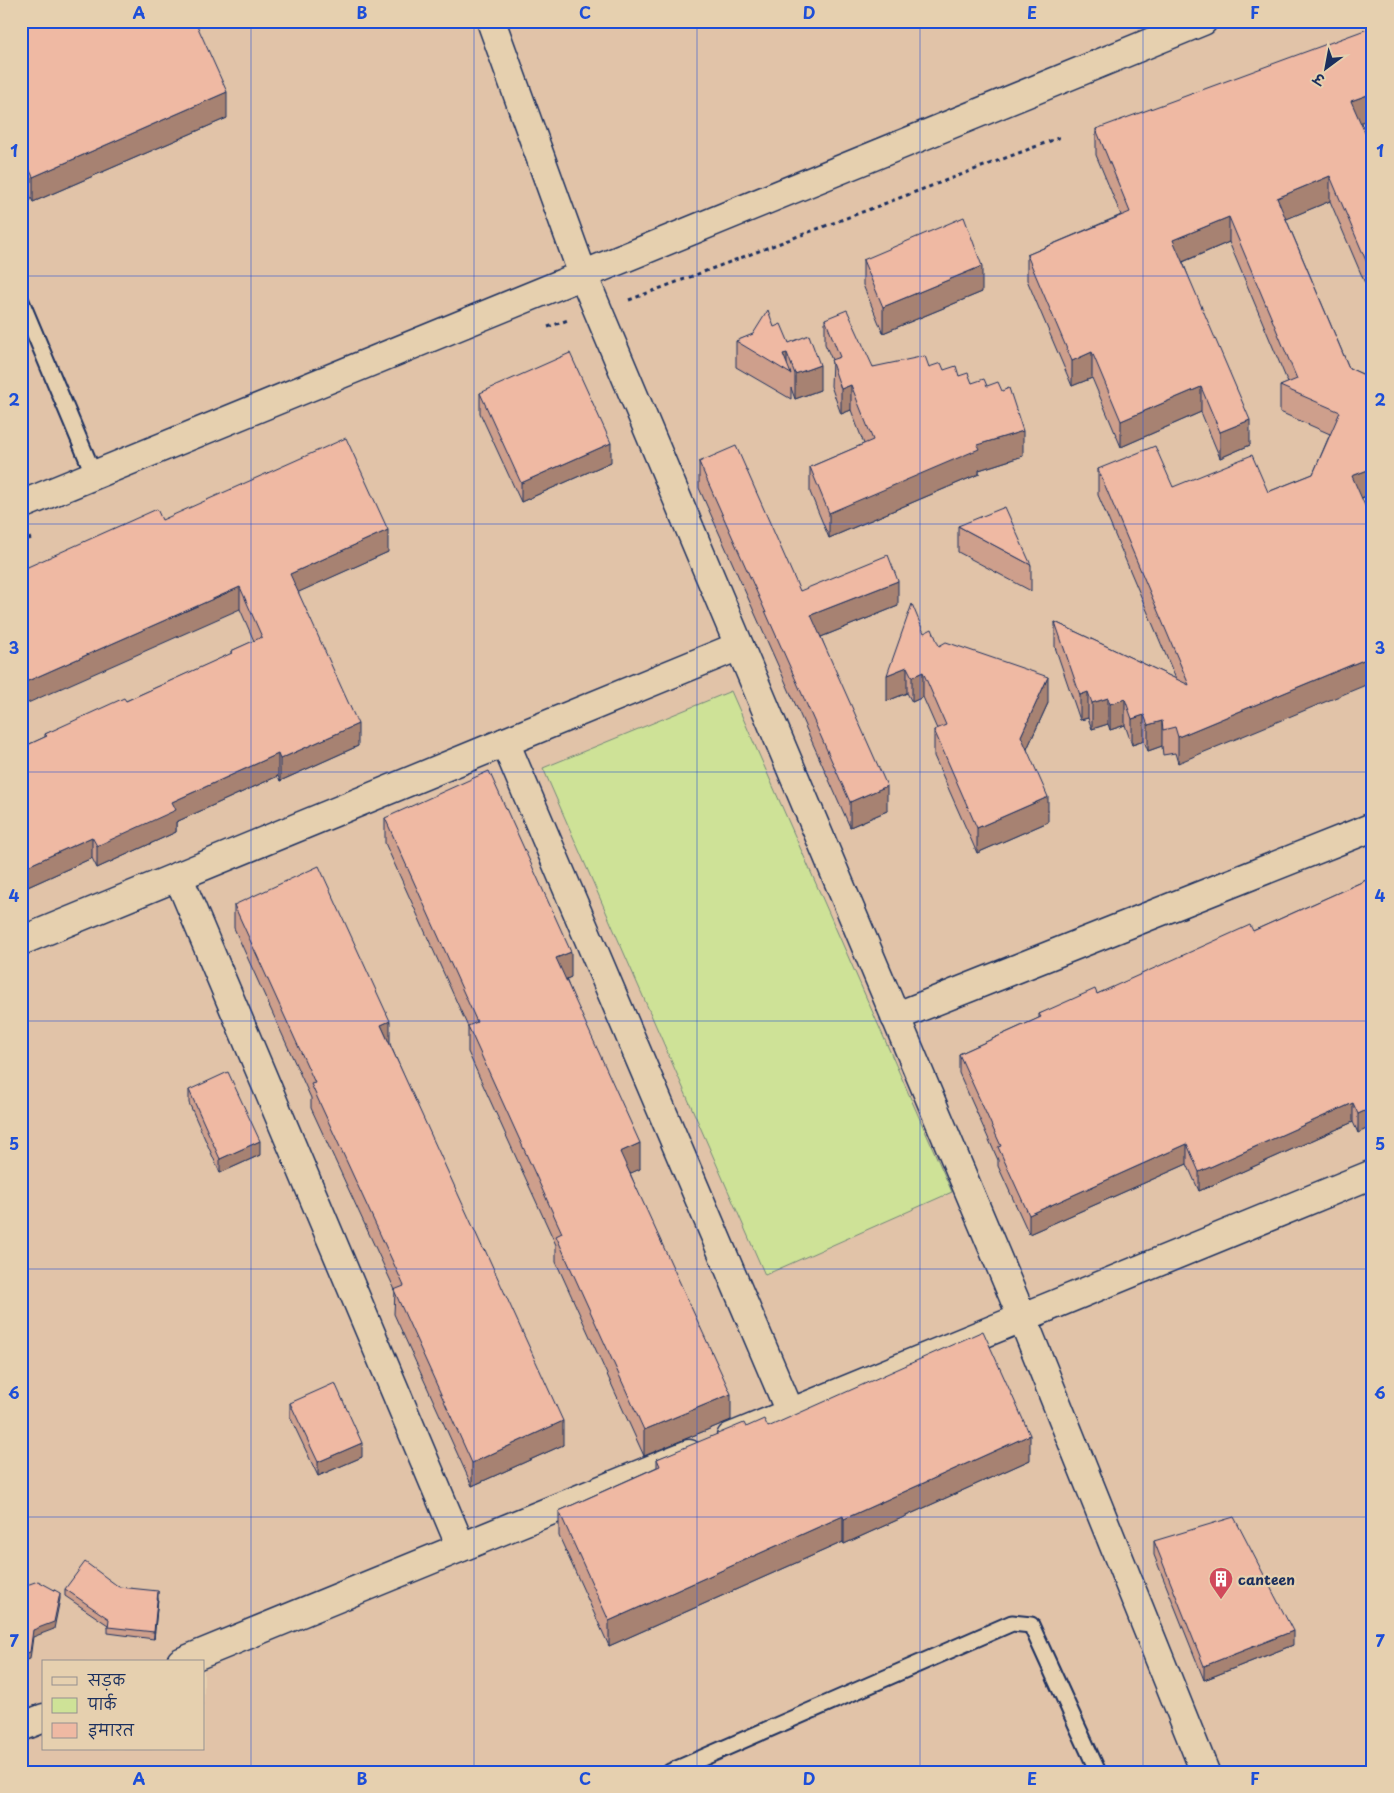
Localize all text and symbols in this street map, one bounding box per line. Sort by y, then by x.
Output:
text: A [133,0,146,24]
text: B [357,0,368,24]
text: C [579,0,591,24]
text: D [803,0,815,24]
text: E [1027,0,1037,24]
text: F [1250,0,1260,24]
north arrow [1302,42,1352,92]
text: उ [1308,67,1330,92]
text: 1 [10,138,18,162]
text: 1 [1376,138,1384,162]
text: 2 [8,387,20,411]
text: 2 [1374,387,1386,411]
text: 3 [9,635,19,659]
text: 3 [1375,635,1385,659]
text: 4 [9,883,20,907]
text: 4 [1375,883,1386,907]
text: 5 [9,1131,19,1155]
text: 5 [1375,1131,1385,1155]
text: 6 [8,1380,20,1404]
text: 6 [1374,1380,1386,1404]
building icon: canteen [1208,1566,1234,1600]
place label: canteen [1238,1569,1295,1590]
text: 7 [9,1628,19,1652]
text: 7 [1375,1628,1385,1652]
legend [42,1660,205,1750]
text: सड़क [87,1668,126,1691]
text: पार्क [87,1692,118,1715]
text: इमारत [88,1718,135,1741]
text: A [133,1766,146,1790]
text: B [357,1766,368,1790]
text: C [579,1766,591,1790]
text: D [803,1766,815,1790]
text: E [1027,1766,1037,1790]
text: F [1250,1766,1260,1790]

